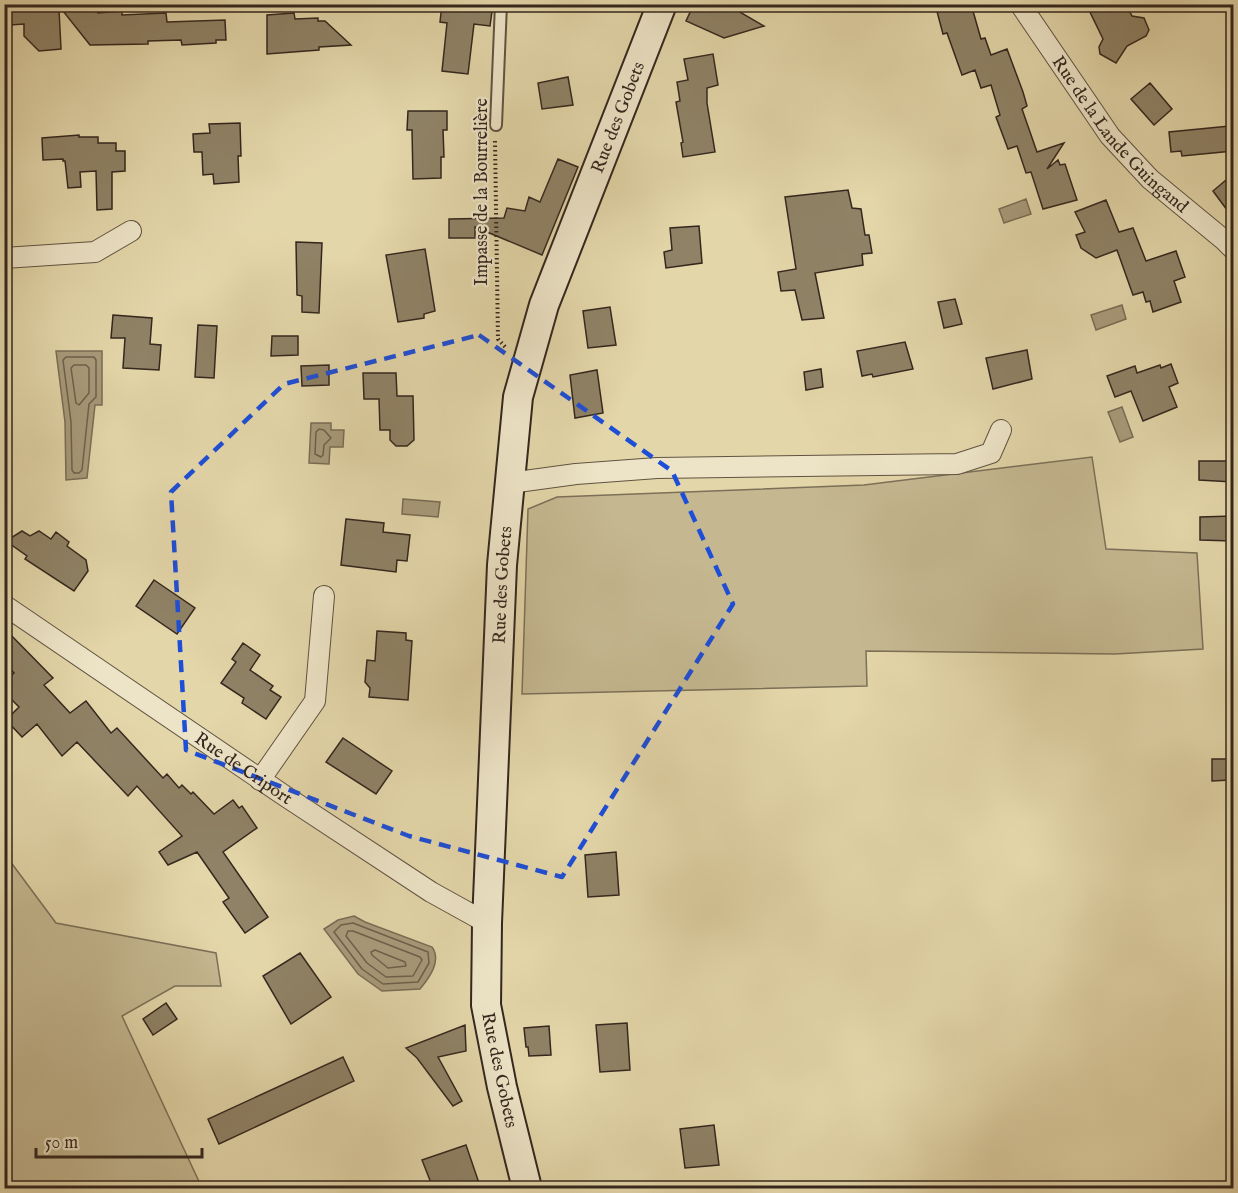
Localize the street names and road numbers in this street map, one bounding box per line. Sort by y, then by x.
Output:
street label: Rue de la Lande Guingand [1046,52,1193,219]
street label: Rue des Gobets [587,59,651,177]
street label: Impasse de la Bourrelière [471,98,494,286]
street label: Rue des Gobets [489,525,519,644]
street label: Rue de Criport [190,728,296,811]
street label: Rue des Gobets [475,1010,522,1130]

